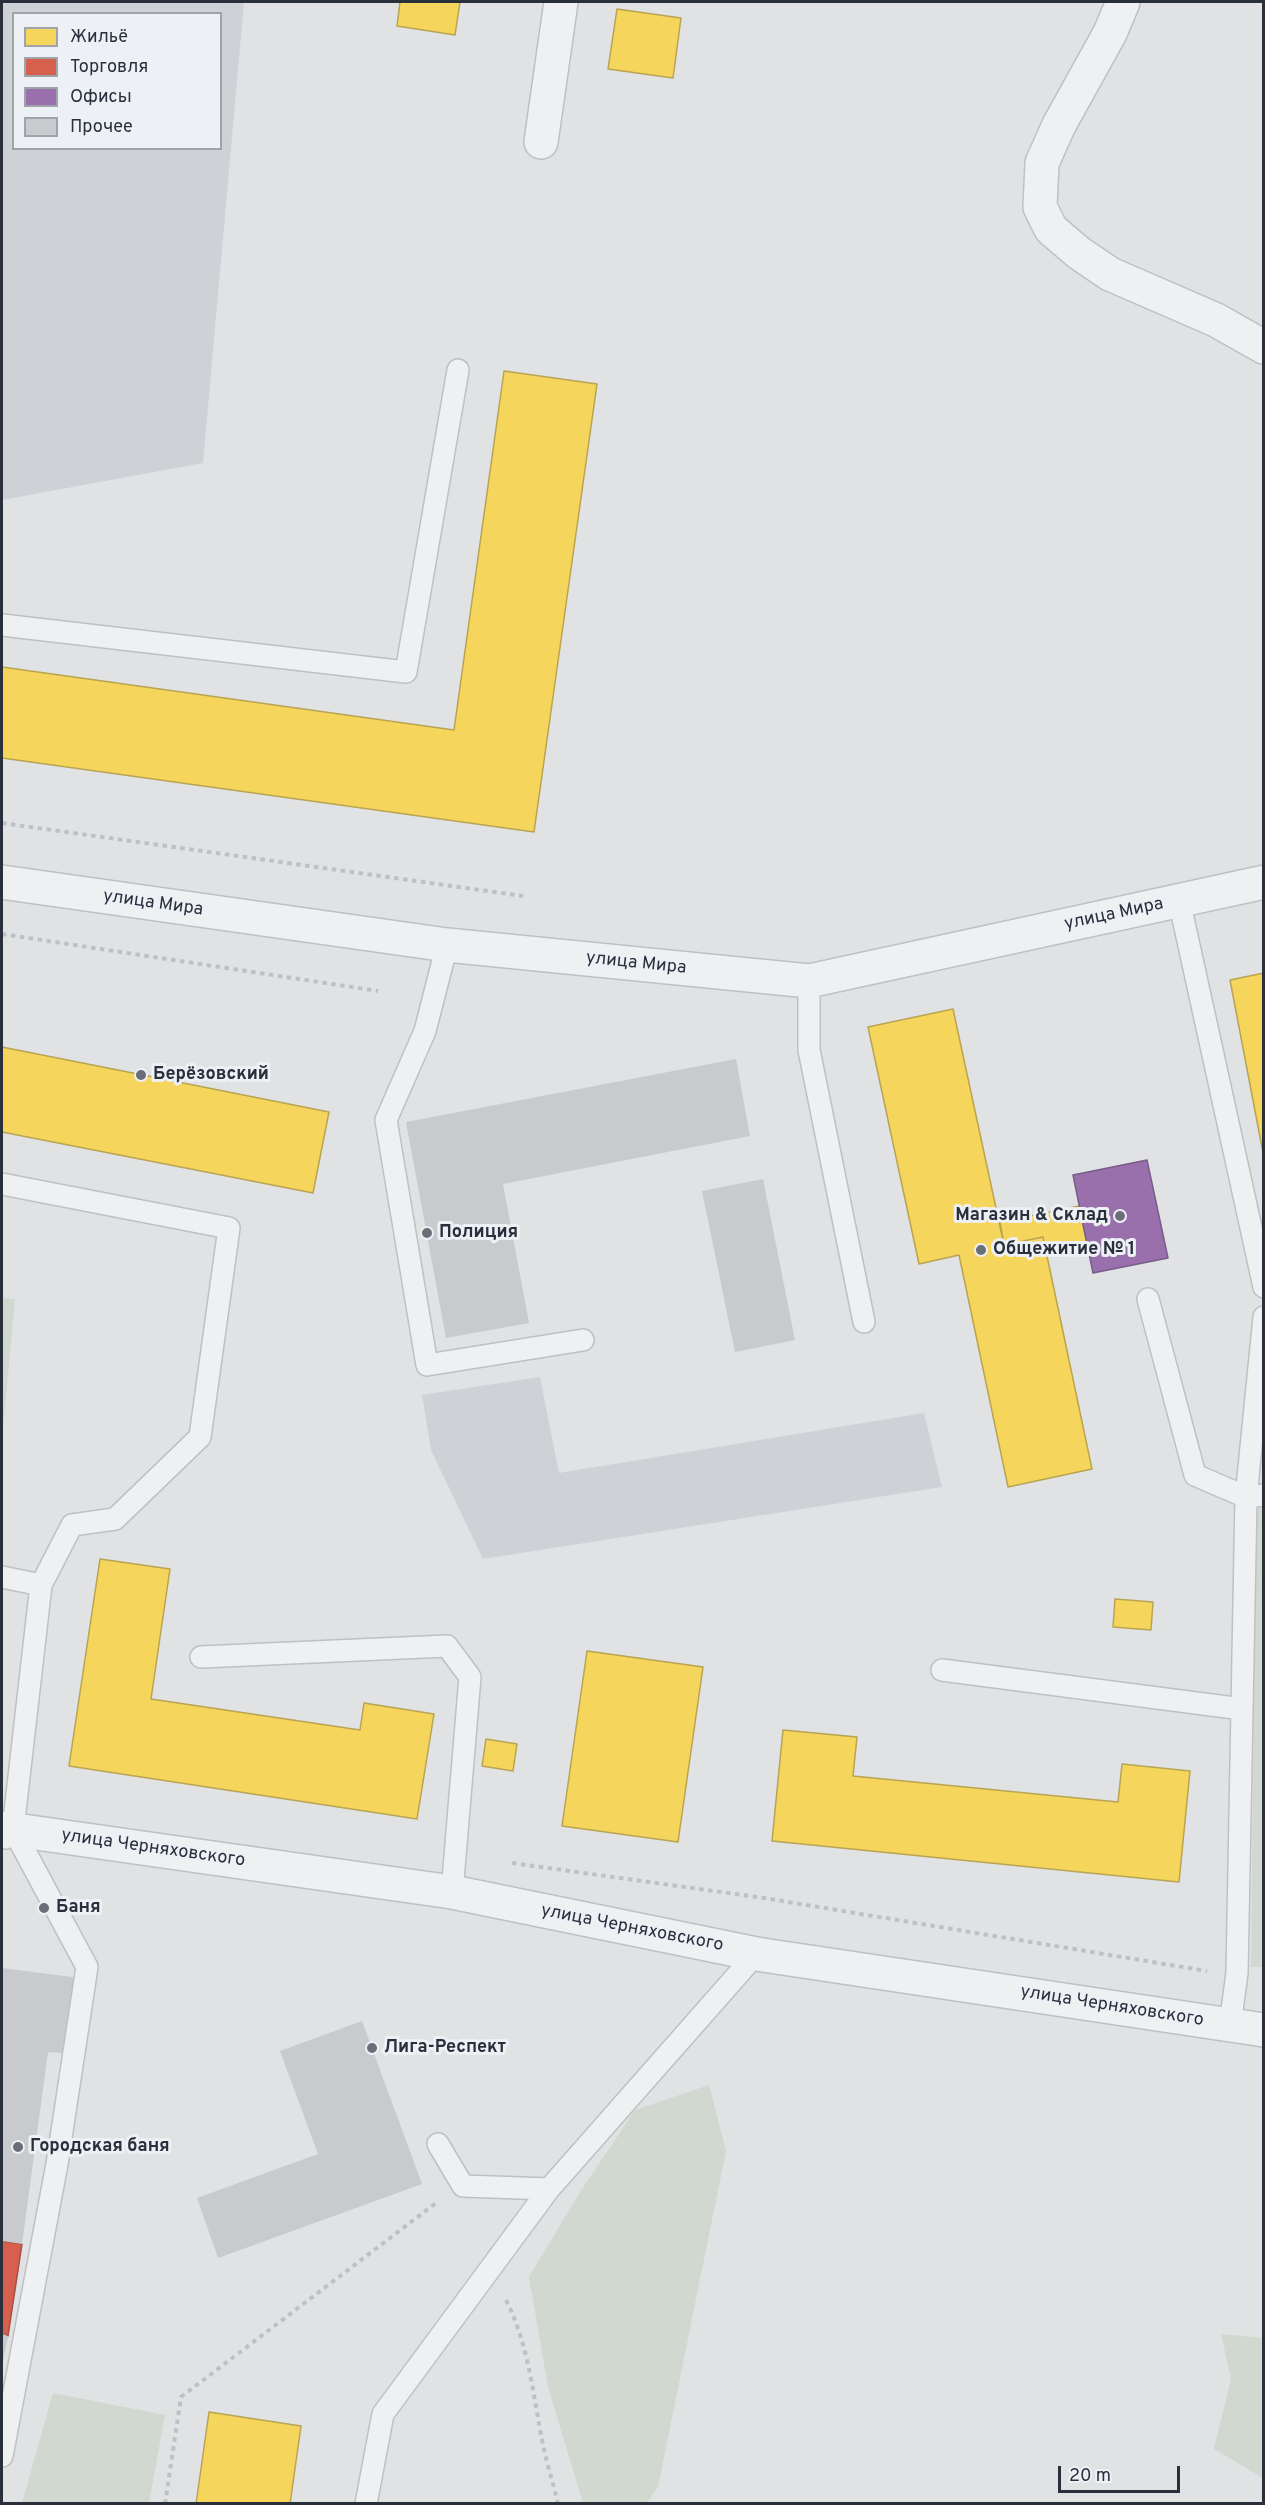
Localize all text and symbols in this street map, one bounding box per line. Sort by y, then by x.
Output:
legend [12,12,222,150]
text: Жильё [70,26,128,49]
text: Торговля [70,56,148,79]
text: Офисы [70,86,132,109]
text: Прочее [70,116,133,139]
street label: улица Мира [102,886,204,922]
street label: улица Мира [1062,894,1166,936]
street label: улица Мира [585,948,687,980]
place label: Берёзовский [153,1064,269,1086]
marker: Берёзовский [134,1068,148,1082]
place label: Магазин & Склад [955,1205,1108,1227]
marker: Магазин & Склад [1113,1209,1127,1223]
place label: Полиция [439,1222,518,1244]
marker: Полиция [420,1226,434,1240]
place label: Общежитие № 1 [993,1239,1135,1261]
marker: Общежитие № 1 [974,1243,988,1257]
street label: улица Черняховского [60,1825,246,1873]
place label: Баня [56,1897,100,1919]
marker: Баня [37,1901,51,1915]
street label: улица Черняховского [539,1901,725,1957]
street label: улица Черняховского [1019,1982,1205,2032]
place label: Лига-Респект [384,2037,506,2059]
marker: Лига-Респект [365,2041,379,2055]
place label: Городская баня [30,2136,170,2158]
marker: Городская баня [11,2140,25,2154]
scale bar [1061,2454,1182,2492]
text: 20 m [1069,2465,1111,2488]

